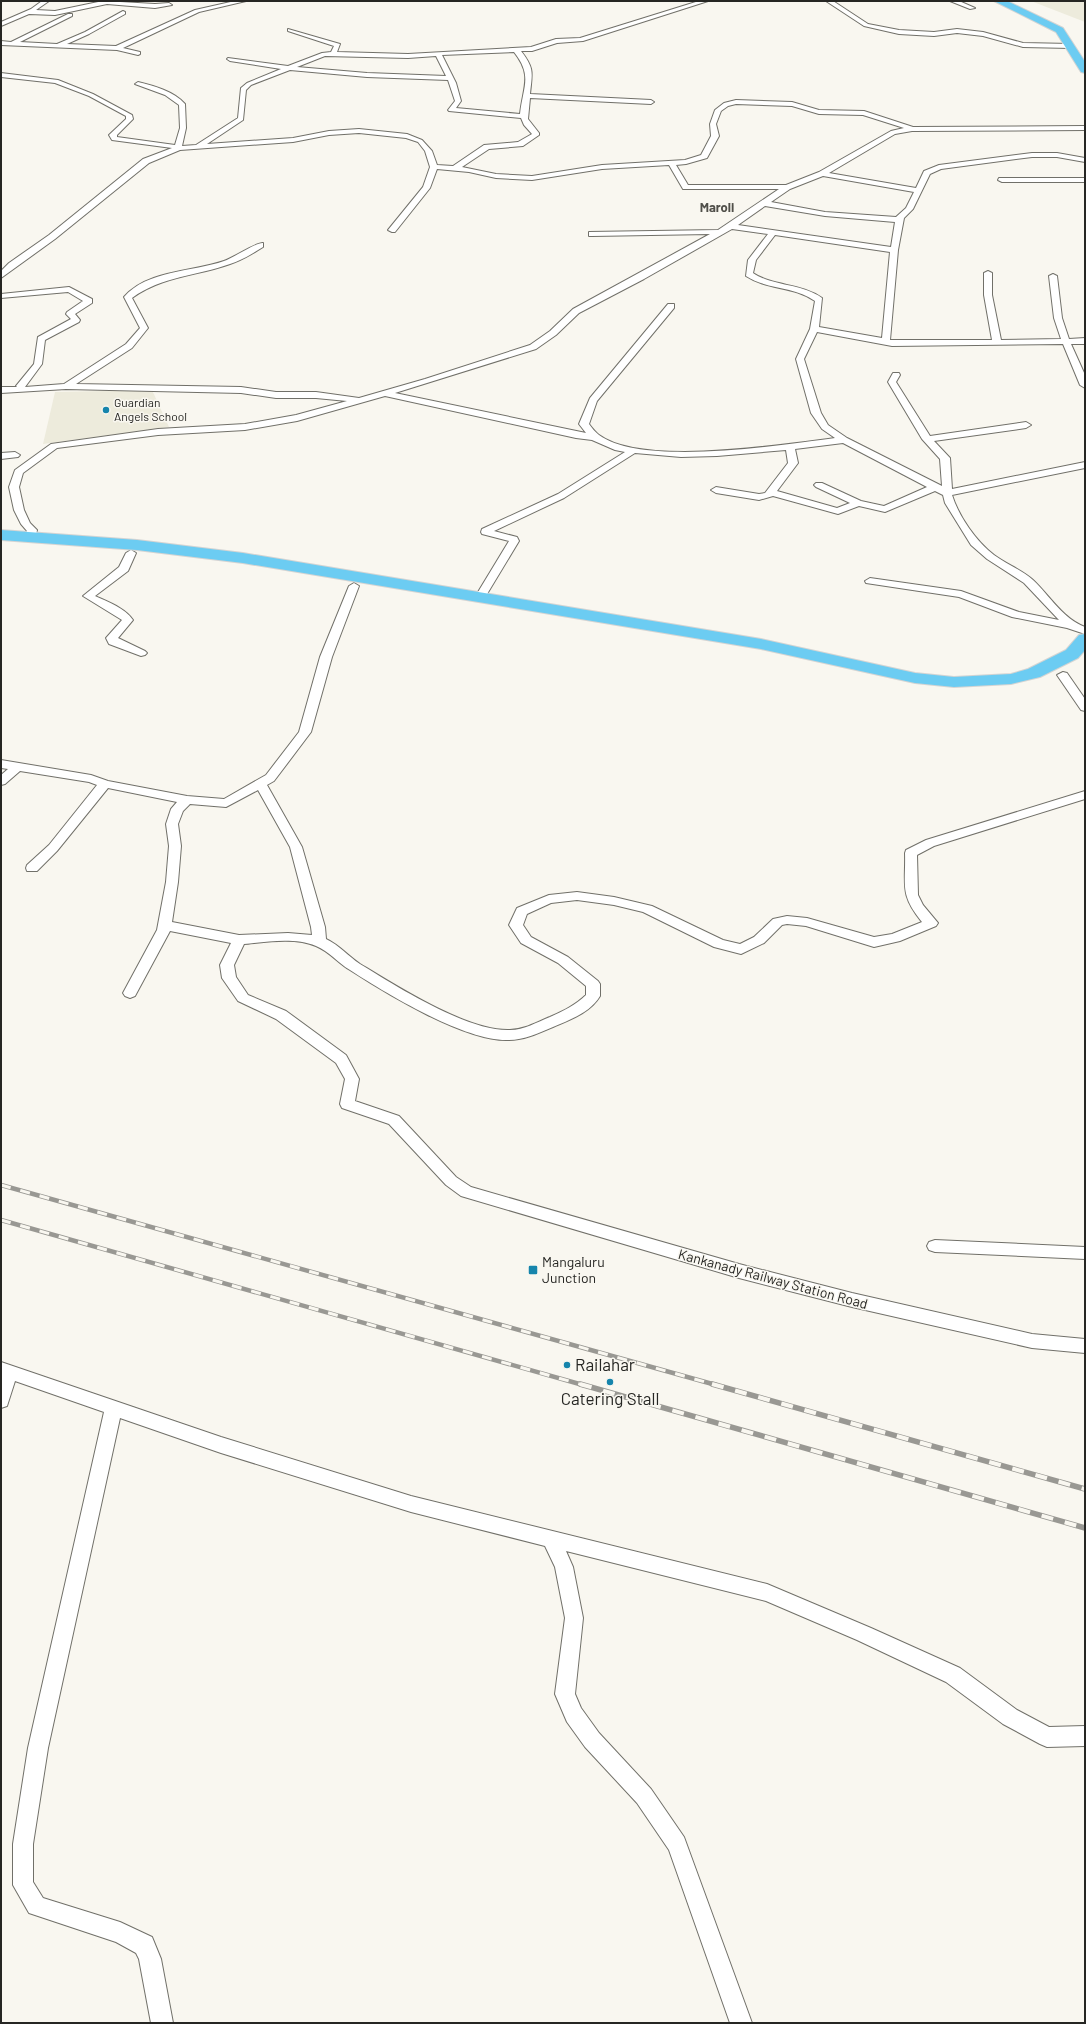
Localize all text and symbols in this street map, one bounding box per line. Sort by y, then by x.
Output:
district label: Maroli [700,199,734,215]
place label: Guardian Angels School [114,395,187,423]
marker: Guardian Angels School [101,405,111,415]
street label: Kankanady Railway Station Road [676,1245,870,1312]
place label: Mangaluru Junction [542,1253,605,1286]
marker: Mangaluru Junction [527,1264,539,1276]
place label: Railahar [575,1354,635,1374]
marker: Railahar [562,1360,572,1370]
marker: Catering Stall [605,1377,615,1387]
place label: Catering Stall [561,1388,659,1408]

